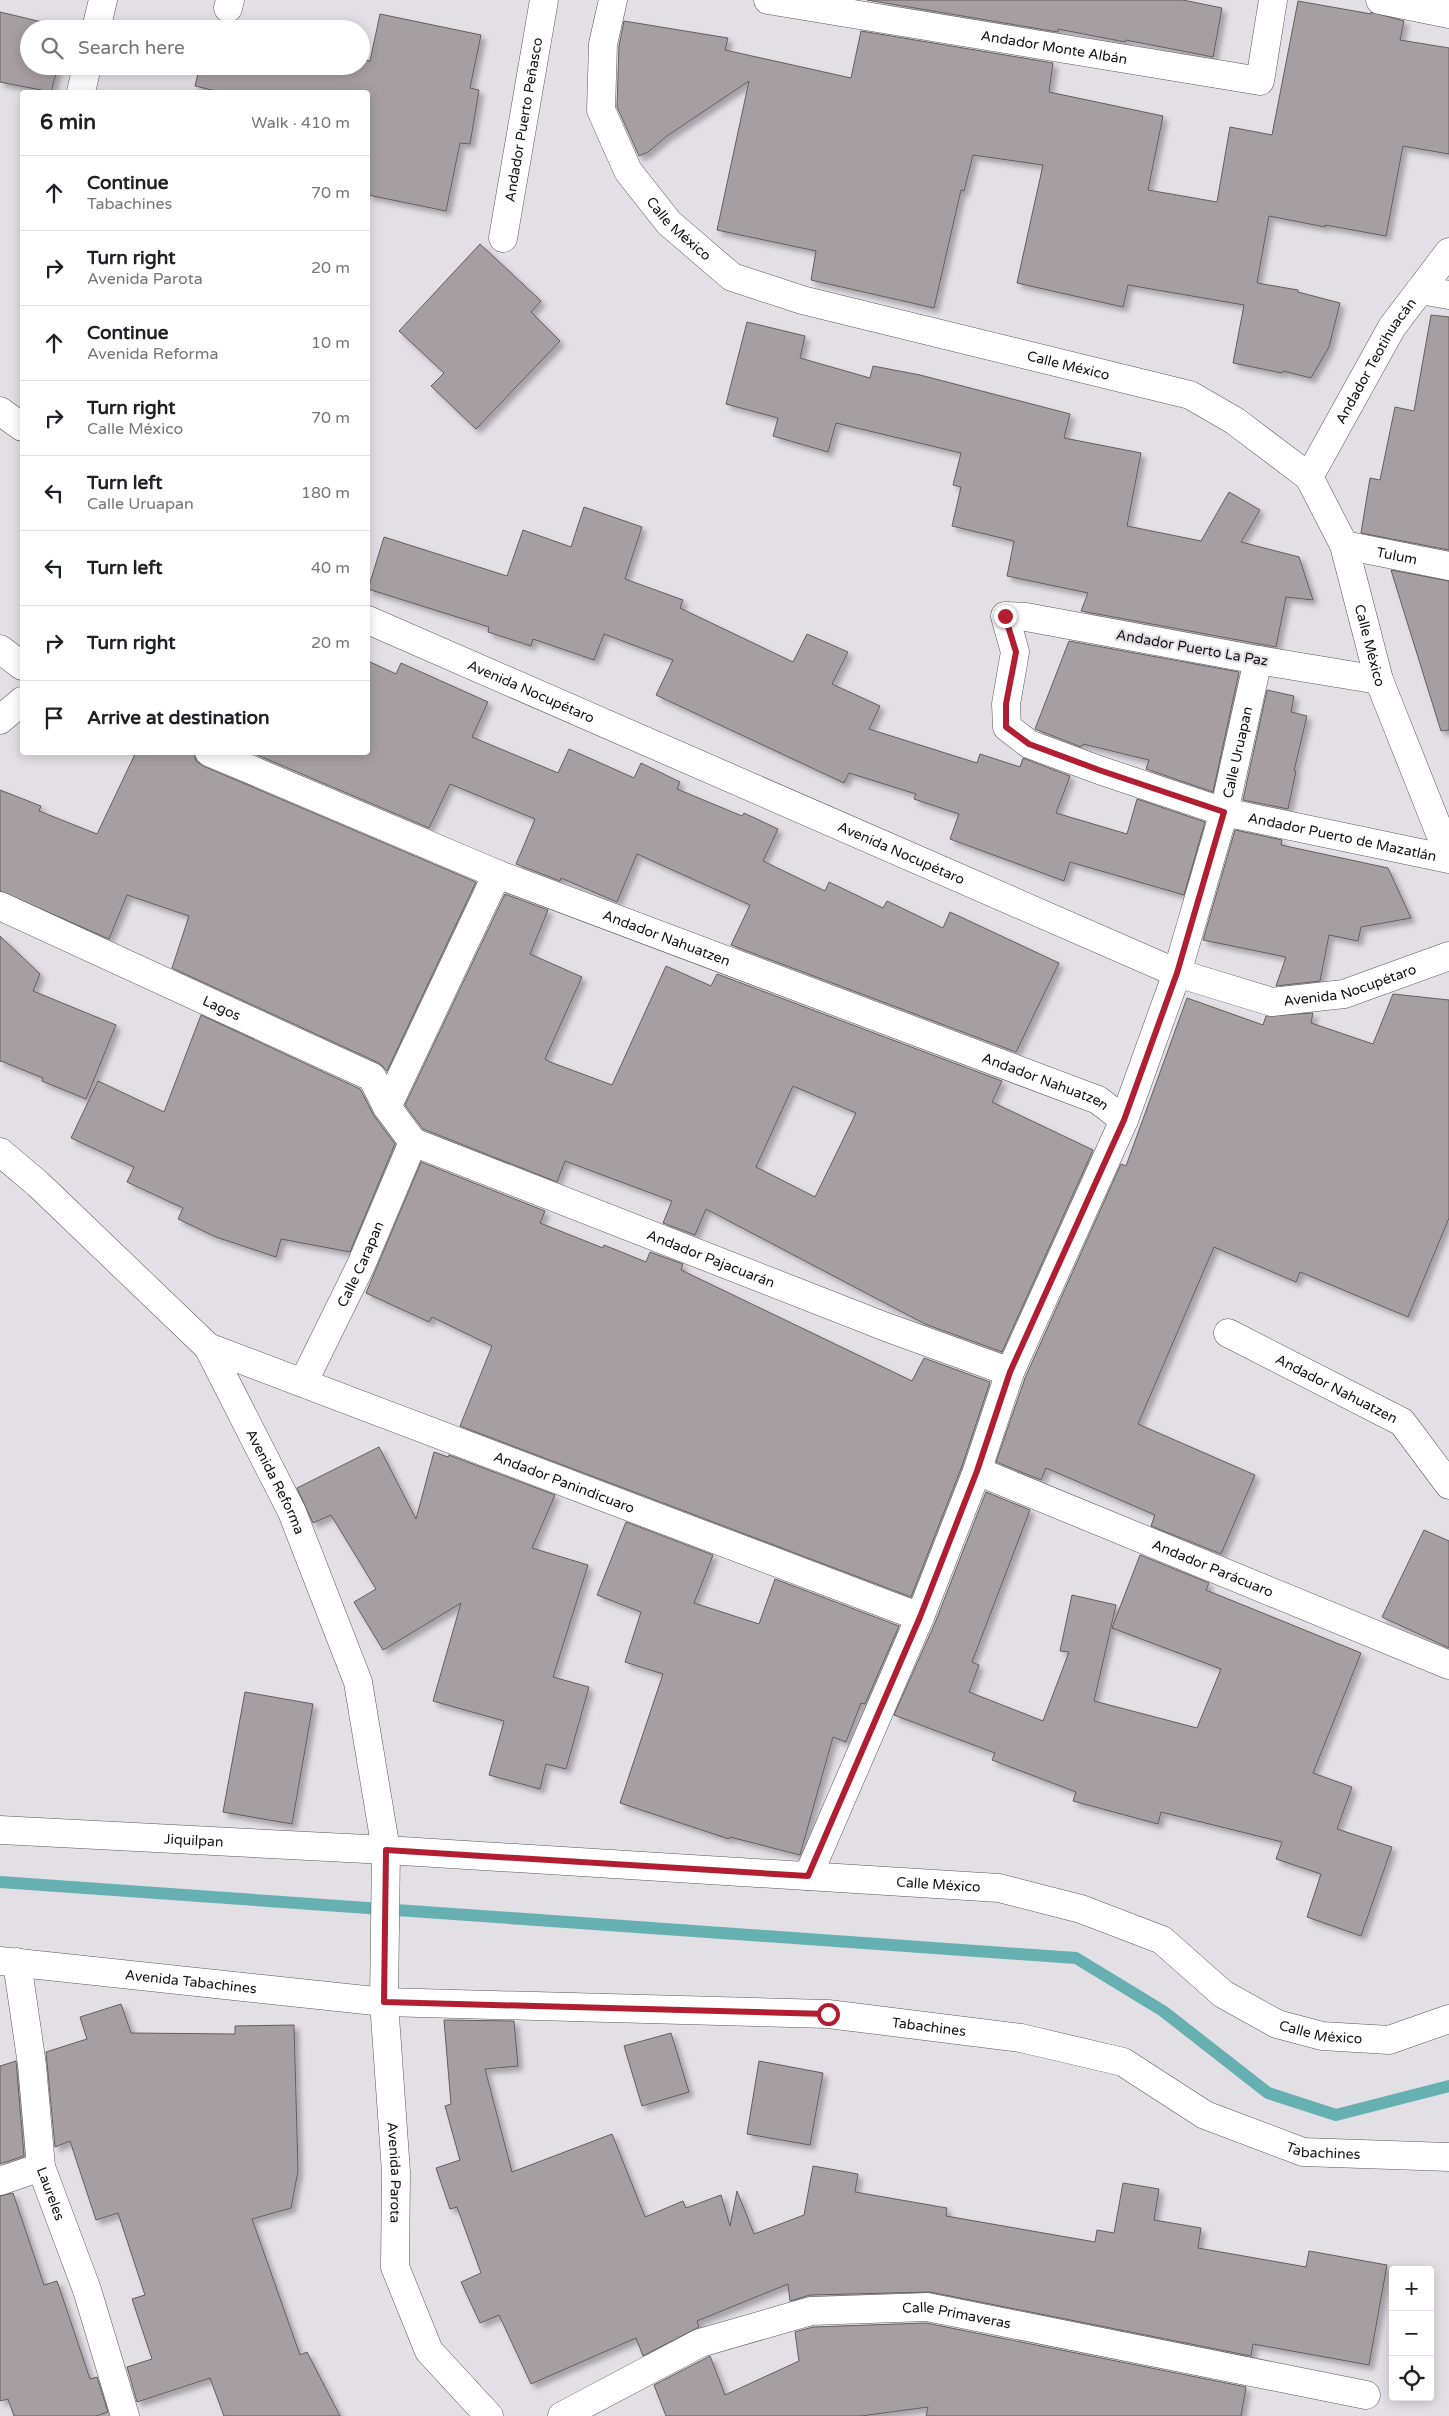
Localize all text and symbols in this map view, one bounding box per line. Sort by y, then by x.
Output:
search box [20,20,370,75]
street label: Andador Monte Albán [980,27,1129,68]
icon: search [38,34,66,62]
street label: Andador Puerto Peñasco [501,36,546,203]
text: Search here [78,37,185,59]
text: 6 min [40,110,96,135]
text: Walk · 410 m [251,113,350,133]
text: Continue [87,172,169,194]
icon: ahead [40,179,68,207]
text: 70 m [311,183,350,203]
street label: Calle México [643,193,715,264]
text: Tabachines [87,194,172,214]
text: Turn right [87,247,175,269]
icon: right [40,254,68,282]
text: 20 m [311,258,350,278]
text: Avenida Parota [87,269,203,289]
street label: Andador Teotihuacán [1332,294,1420,427]
text: Continue [87,322,169,344]
icon: ahead [40,329,68,357]
text: 10 m [311,333,350,353]
text: Avenida Reforma [87,344,218,364]
street label: Calle México [1025,347,1111,384]
text: Turn right [87,397,175,419]
icon: right [40,404,68,432]
text: 70 m [311,408,350,428]
text: Calle México [87,419,183,439]
text: Turn left [87,472,163,494]
icon: left [40,479,68,507]
text: 180 m [301,483,350,503]
text: Calle Uruapan [87,494,194,514]
street label: Tulum [1375,543,1419,568]
icon: left [40,554,68,582]
text: Turn left [87,557,163,579]
text: 40 m [311,558,350,578]
street label: Calle México [1351,602,1389,689]
route end [994,605,1017,628]
street label: Andador Puerto La Paz [1115,626,1269,670]
icon: right [40,629,68,657]
text: Turn right [87,632,175,654]
text: 20 m [311,633,350,653]
street label: Avenida Nocupétaro [465,656,597,726]
icon: arrive [40,704,68,732]
street label: Calle Uruapan [1219,705,1256,800]
text: Arrive at destination [87,707,270,729]
street label: Andador Puerto de Mazatlán [1246,809,1438,865]
street label: Avenida Nocupétaro [835,818,968,888]
street label: Andador Nahuatzen [601,906,733,969]
street label: Avenida Nocupétaro [1283,960,1418,1009]
street label: Lagos [200,992,244,1024]
street label: Andador Nahuatzen [980,1049,1112,1114]
street label: Calle Carapan [333,1219,387,1310]
street label: Andador Pajacuarán [645,1226,777,1291]
street label: Andador Nahuatzen [1273,1350,1400,1427]
street label: Avenida Reforma [243,1426,308,1537]
street label: Andador Panindicuaro [491,1448,637,1517]
street label: Andador Parácuaro [1150,1535,1276,1600]
street label: Jiquilpan [164,1830,224,1850]
street label: Calle México [896,1873,981,1895]
street label: Avenida Tabachines [124,1966,258,1997]
route start [817,2003,840,2026]
street label: Tabachines [891,2014,967,2040]
street label: Calle México [1277,2016,1363,2047]
street label: Avenida Parota [384,2121,405,2223]
street label: Tabachines [1284,2138,1361,2162]
street label: Laureles [33,2165,69,2223]
map controls [1389,2266,1434,2401]
button: + [1389,2266,1434,2311]
street label: Calle Primaveras [902,2299,1013,2332]
button: − [1389,2311,1434,2356]
button: locate [1389,2356,1434,2401]

